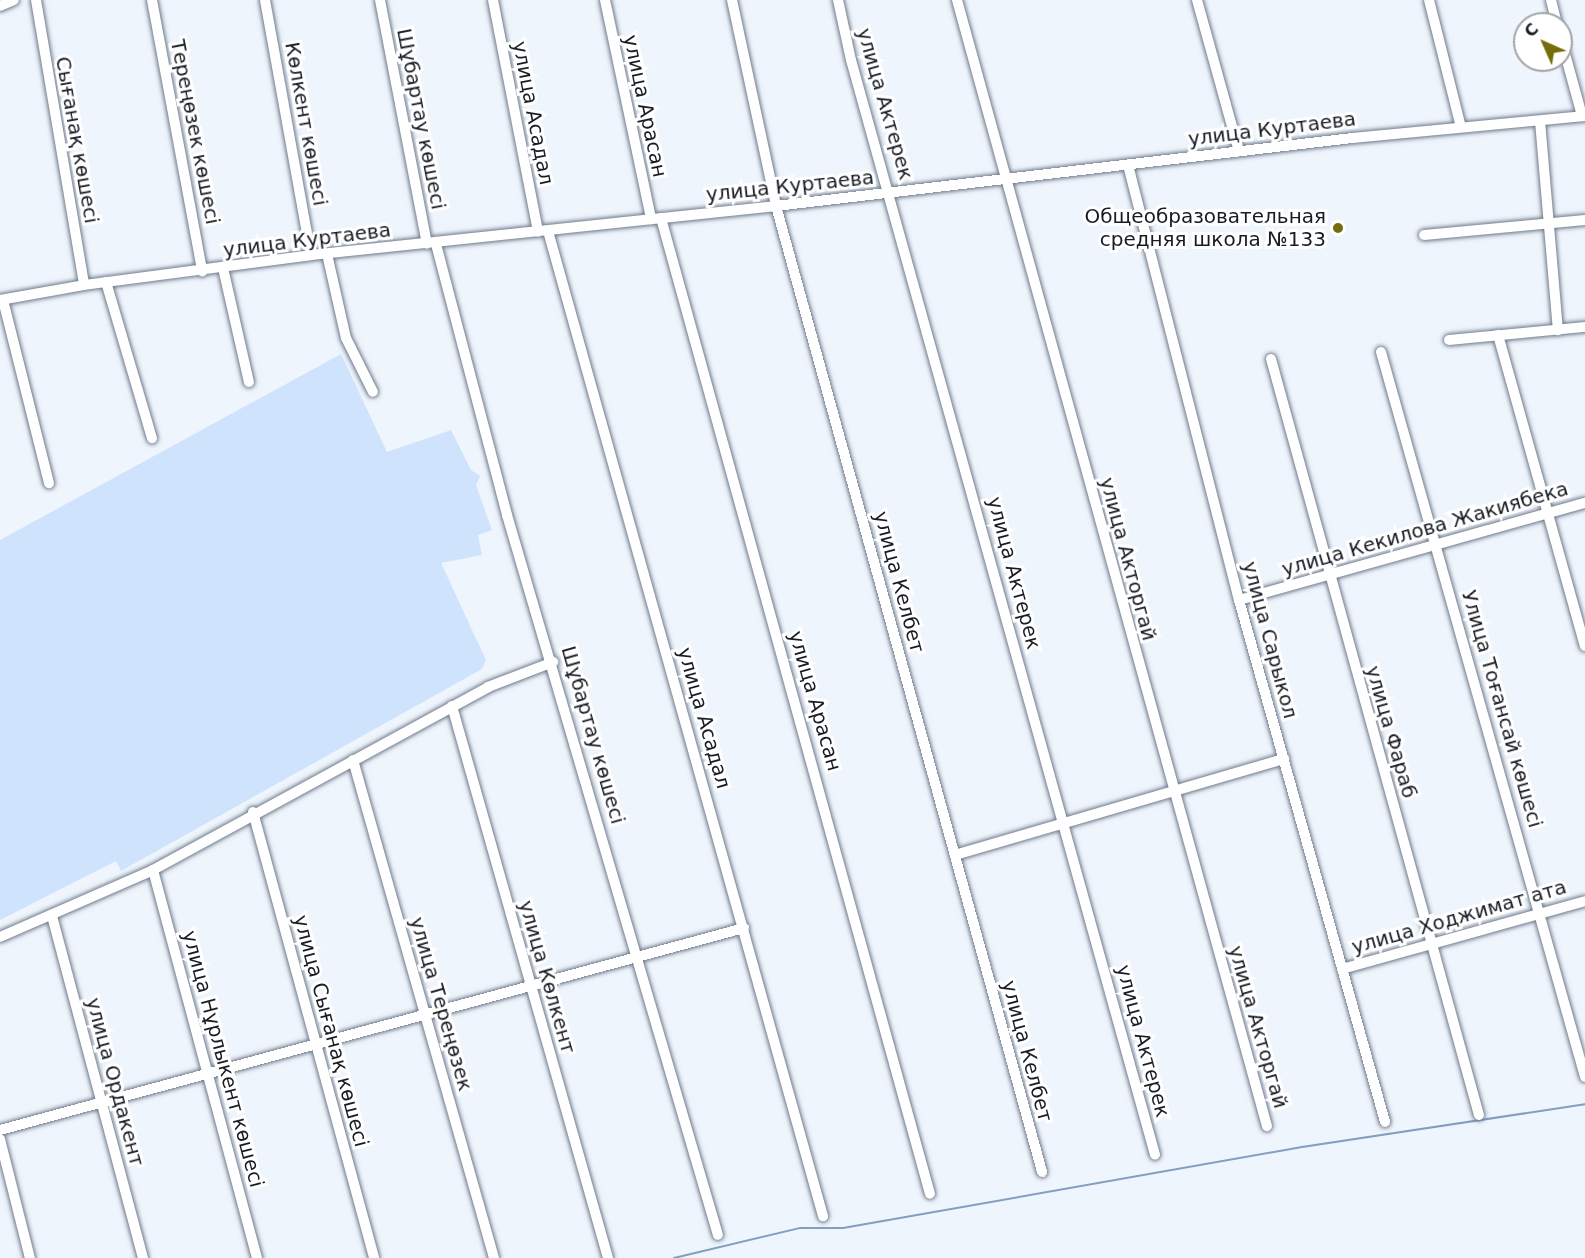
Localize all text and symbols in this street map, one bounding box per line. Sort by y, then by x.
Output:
north arrow [1513,12,1573,72]
text: С [1520,19,1542,41]
street label: улица Актерек [852,25,918,183]
street label: Шұбартау көшесі [392,26,450,212]
street label: улица Арасан [618,33,672,179]
street label: Тереңөзек көшесі [165,38,225,226]
street label: улица Асадал [507,39,559,187]
street label: Көлкент көшесі [280,40,332,208]
street label: Сығанақ көшесі [51,55,103,225]
street label: улица Куртаева [1187,107,1357,151]
street label: улица Куртаева [705,165,875,207]
place label: Общеобразовательная средняя школа №133 [1084,204,1326,251]
street label: улица Куртаева [222,218,392,262]
marker: Общеобразовательная средняя школа №133 [1331,221,1345,235]
street label: улица Акторгай [1095,475,1161,643]
street label: улица Кекилова Жакиябека [1279,477,1571,581]
street label: улица Актерек [982,494,1046,652]
street label: улица Келбет [869,509,929,655]
street label: улица Сарыкол [1237,559,1303,721]
street label: Улица Тоғансай көшесі [1457,588,1547,830]
street label: улица Арасан [784,628,846,774]
street label: Шұбартау көшесі [556,643,630,827]
street label: улица Асадал [672,645,736,791]
street label: улица Фараб [1361,663,1421,801]
street label: улица Ходжимат ата [1349,875,1569,959]
street label: улица Көлкент [514,898,580,1056]
street label: улица Сығанақ көшесі [288,913,374,1149]
street label: улица Тереңөзек [405,914,477,1094]
street label: улица Нұрлыкент көшесі [177,928,269,1190]
street label: улица Акторгай [1223,943,1293,1111]
street label: улица Актерек [1111,962,1175,1120]
street label: улица Келбет [997,978,1057,1124]
street label: улица Ордакент [81,995,149,1169]

